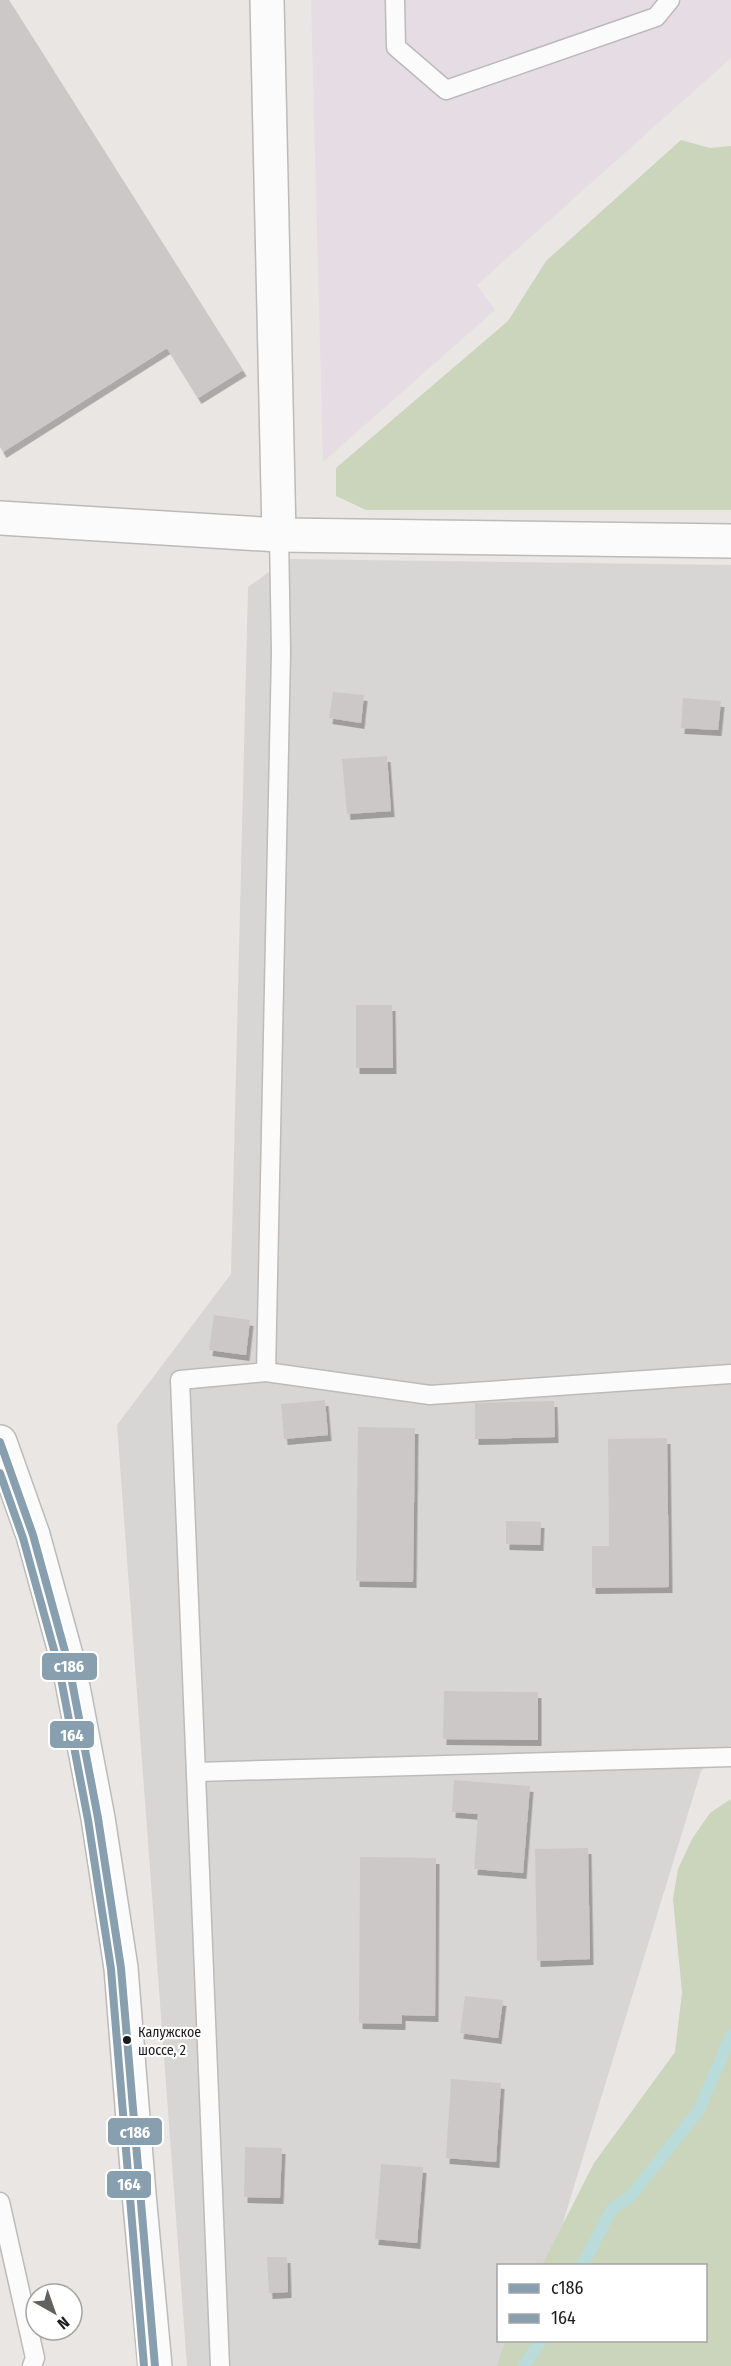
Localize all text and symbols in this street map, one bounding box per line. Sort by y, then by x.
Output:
line badge: с186 [41,1652,98,1681]
text: с186 [54,1657,84,1676]
line badge: 164 [49,1720,95,1749]
text: 164 [60,1726,84,1745]
place label: Калужское шоссе, 2 [138,2024,201,2059]
marker: Калужское шоссе, 2 [121,2034,133,2046]
line badge: с186 [107,2117,163,2146]
text: с186 [120,2123,150,2142]
line badge: 164 [106,2170,152,2199]
text: 164 [117,2175,141,2194]
legend [497,2264,707,2342]
text: с186 [551,2277,584,2299]
north arrow [24,2282,84,2342]
text: 164 [551,2307,576,2329]
text: N [54,2313,73,2333]

